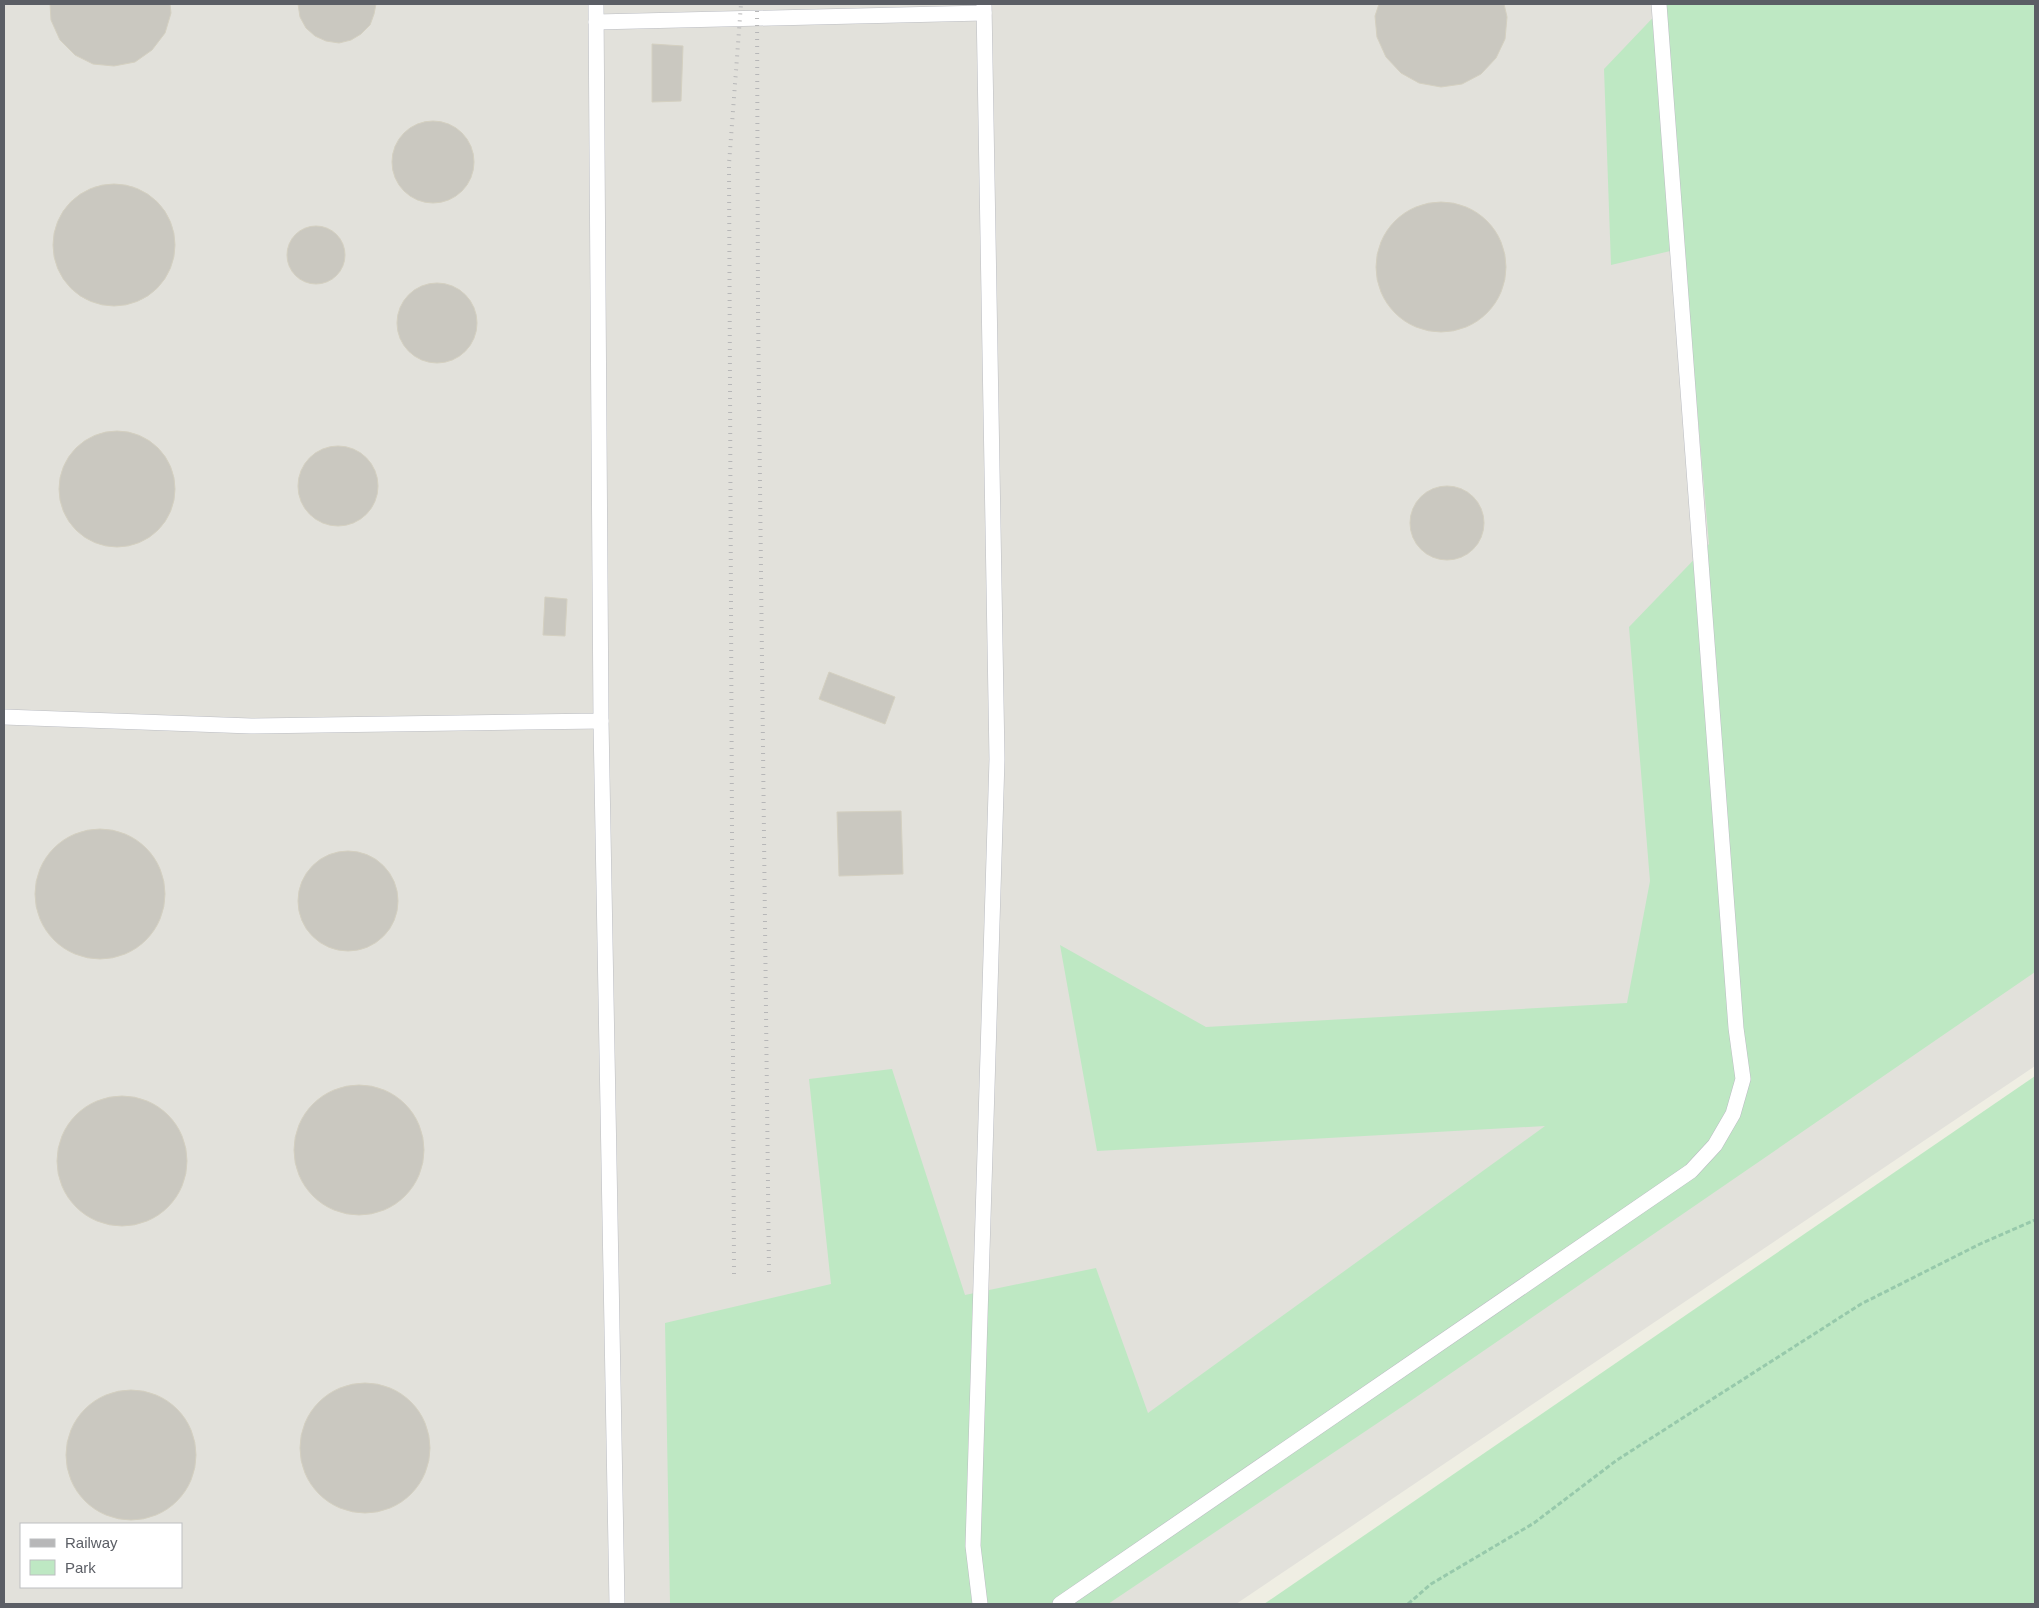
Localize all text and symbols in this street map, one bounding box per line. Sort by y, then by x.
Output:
legend [20,1523,182,1588]
text: Railway [65,1534,118,1551]
text: Park [65,1559,96,1576]

